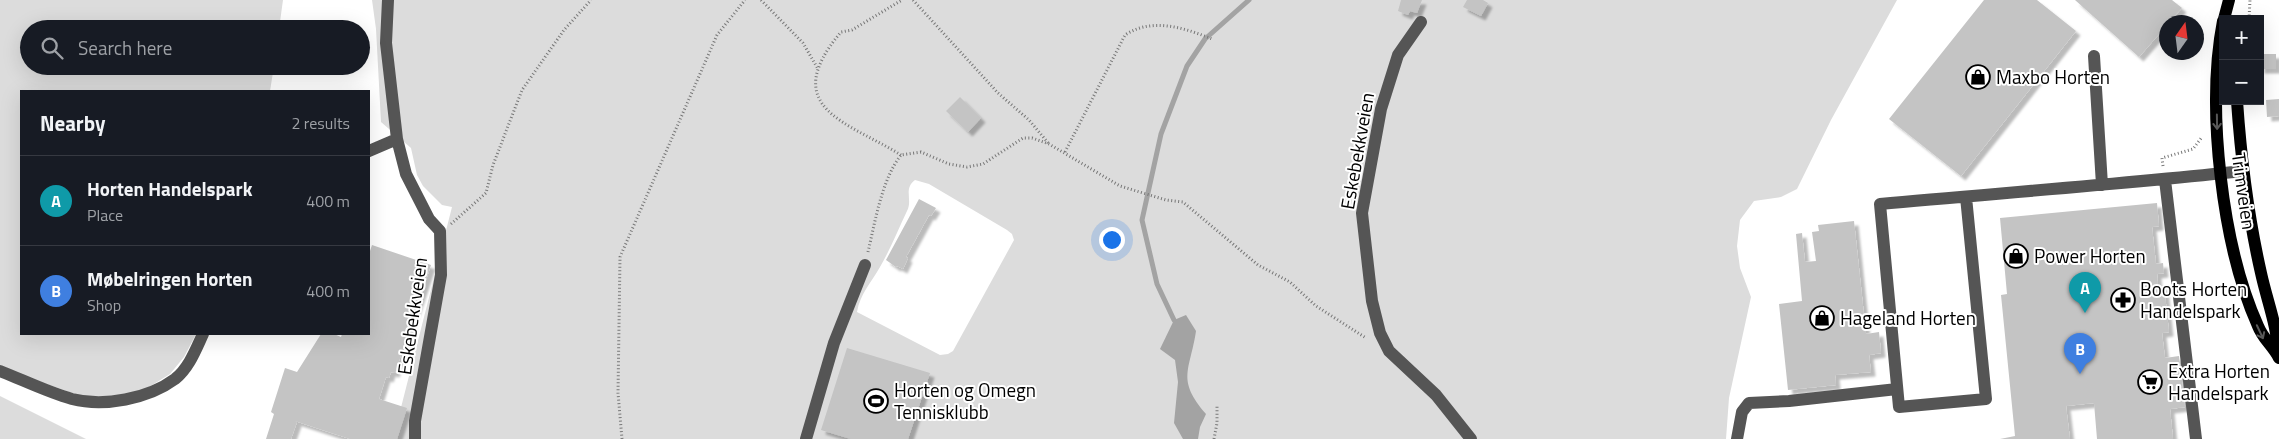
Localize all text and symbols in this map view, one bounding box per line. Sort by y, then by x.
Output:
north arrow [2159,15,2204,60]
map controls [2219,15,2264,105]
button: + [2219,15,2264,60]
search box [20,20,370,75]
text: Search here [78,33,172,62]
icon: search [38,34,66,62]
button: − [2219,60,2264,105]
place label: Maxbo Horten [1996,62,2110,91]
shop icon: Maxbo Horten [1965,64,1991,90]
street label: Eskebekkveien [1332,90,1381,212]
text: Nearby [40,107,105,139]
text: 2 results [291,111,350,135]
one-way arrow [2212,114,2222,130]
street label: Trimveien [2225,151,2264,231]
text: Horten Handelspark [87,174,252,203]
text: A [51,189,61,213]
text: 400 m [306,189,350,213]
text: Place [87,203,123,227]
your location [1099,227,1125,253]
place label: Power Horten [2034,241,2146,270]
shop icon: Power Horten [2003,243,2029,269]
street label: Eskebekkveien [389,255,434,376]
text: Møbelringen Horten [87,264,253,293]
pin: A [2069,272,2101,313]
place label: Boots Horten Handelspark [2140,274,2247,325]
text: B [51,279,61,303]
text: 400 m [306,279,350,303]
pharmacy icon: Boots Horten Handelspark [2110,287,2136,313]
text: Shop [87,293,121,317]
place label: Hageland Horten [1840,303,1976,332]
shop icon: Hageland Horten [1809,305,1835,331]
one-way arrow [2256,324,2266,339]
pin: B [2064,333,2096,374]
place label: Extra Horten Handelspark [2168,356,2270,407]
supermarket icon: Extra Horten Handelspark [2137,369,2163,395]
place label: Horten og Omegn Tennisklubb [894,375,1036,426]
sports icon: Horten og Omegn Tennisklubb [863,388,889,414]

